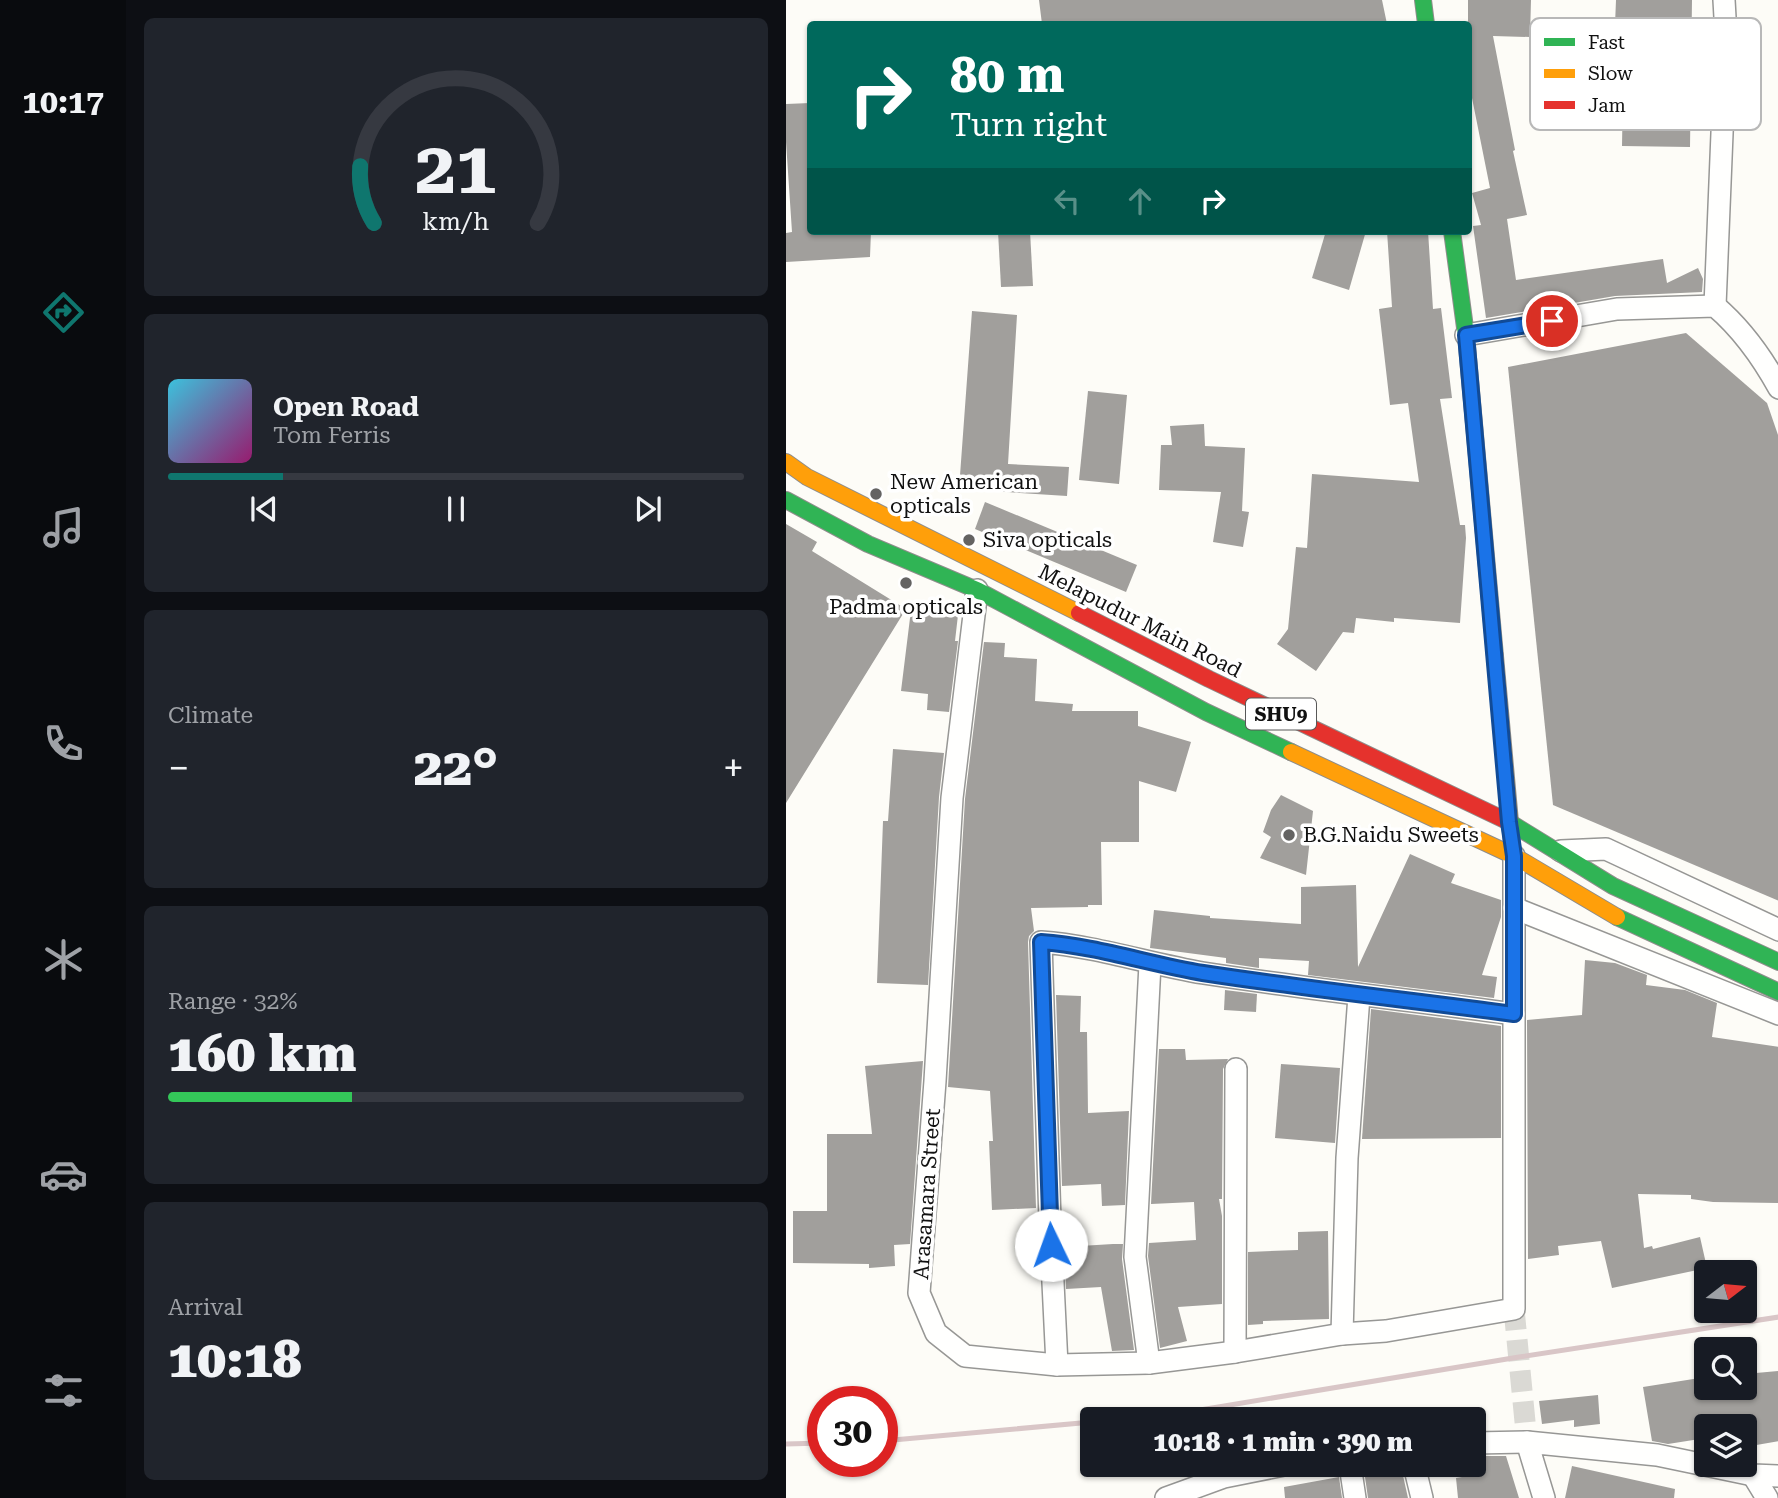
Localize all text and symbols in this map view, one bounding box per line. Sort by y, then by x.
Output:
legend [1530,18,1761,130]
text: Fast [1588,31,1625,54]
text: 80 m [950,47,1065,104]
icon: right [835,49,926,140]
text: Slow [1588,62,1633,85]
text: 10:17 [22,83,104,121]
text: Jam [1588,94,1626,117]
text: Turn right [950,106,1107,144]
text: 21 [415,126,497,211]
icon: left [1048,182,1086,220]
icon: ahead [1121,182,1159,220]
icon: right [1194,182,1232,220]
text: km/h [423,207,489,236]
icon: directions [39,288,88,337]
pin [1522,291,1582,351]
icon: arrive [1533,302,1571,340]
text: Open Road [273,392,419,422]
text: Tom Ferris [273,422,390,449]
place label: New American opticals [890,470,1038,518]
marker: New American opticals [868,486,884,502]
icon: previous [245,490,283,528]
icon: pause [437,490,475,528]
icon: next [629,490,667,528]
icon: music [39,503,88,552]
place label: Siva opticals [983,528,1112,552]
marker: Siva opticals [961,532,977,548]
street label: Melapudur Main Road [1034,559,1246,683]
marker: Padma opticals [898,575,914,591]
place label: Padma opticals [829,595,983,619]
road number: SHU9 [1246,698,1316,730]
text: Climate [168,702,253,729]
icon: phone [39,719,88,768]
text: 22° [414,737,498,798]
text: − [168,746,189,790]
text: + [723,746,744,790]
place label: B.G.Naidu Sweets [1303,823,1479,847]
marker: B.G.Naidu Sweets [1281,827,1297,843]
icon: climate [39,935,88,984]
text: Range · 32% [168,988,297,1015]
text: 160 km [168,1023,356,1084]
street label: Arasamara Street [909,1107,945,1280]
icon: car [39,1150,88,1199]
position arrow [1014,1208,1088,1282]
north arrow [1694,1260,1757,1323]
map controls [1694,1260,1757,1477]
text: Arrival [168,1294,243,1321]
text: 10:18 [168,1329,302,1390]
button: search [1694,1337,1757,1400]
icon: filters [39,1366,88,1415]
speed limit sign: 30 [807,1386,898,1477]
button: layers [1694,1414,1757,1477]
text: 10:18 · 1 min · 390 m [1153,1427,1413,1457]

